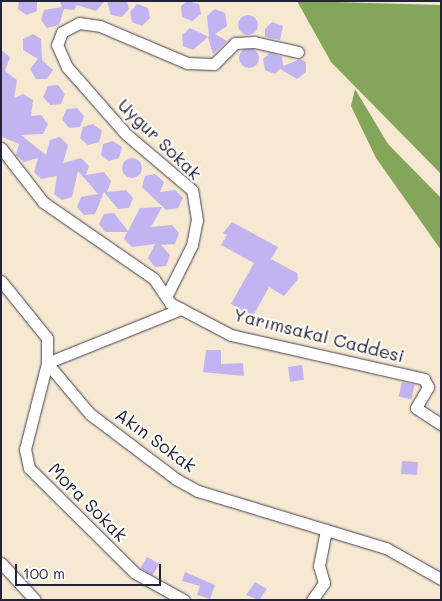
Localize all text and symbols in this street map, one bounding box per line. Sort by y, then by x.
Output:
street label: Uygur Sokak [114,94,206,184]
street label: Yarımsakal Caddesi [231,303,407,367]
street label: Akın Sokak [111,403,201,477]
street label: Mora Sokak [44,458,132,546]
scale bar [18,554,164,586]
text: 100 m [23,563,65,583]

